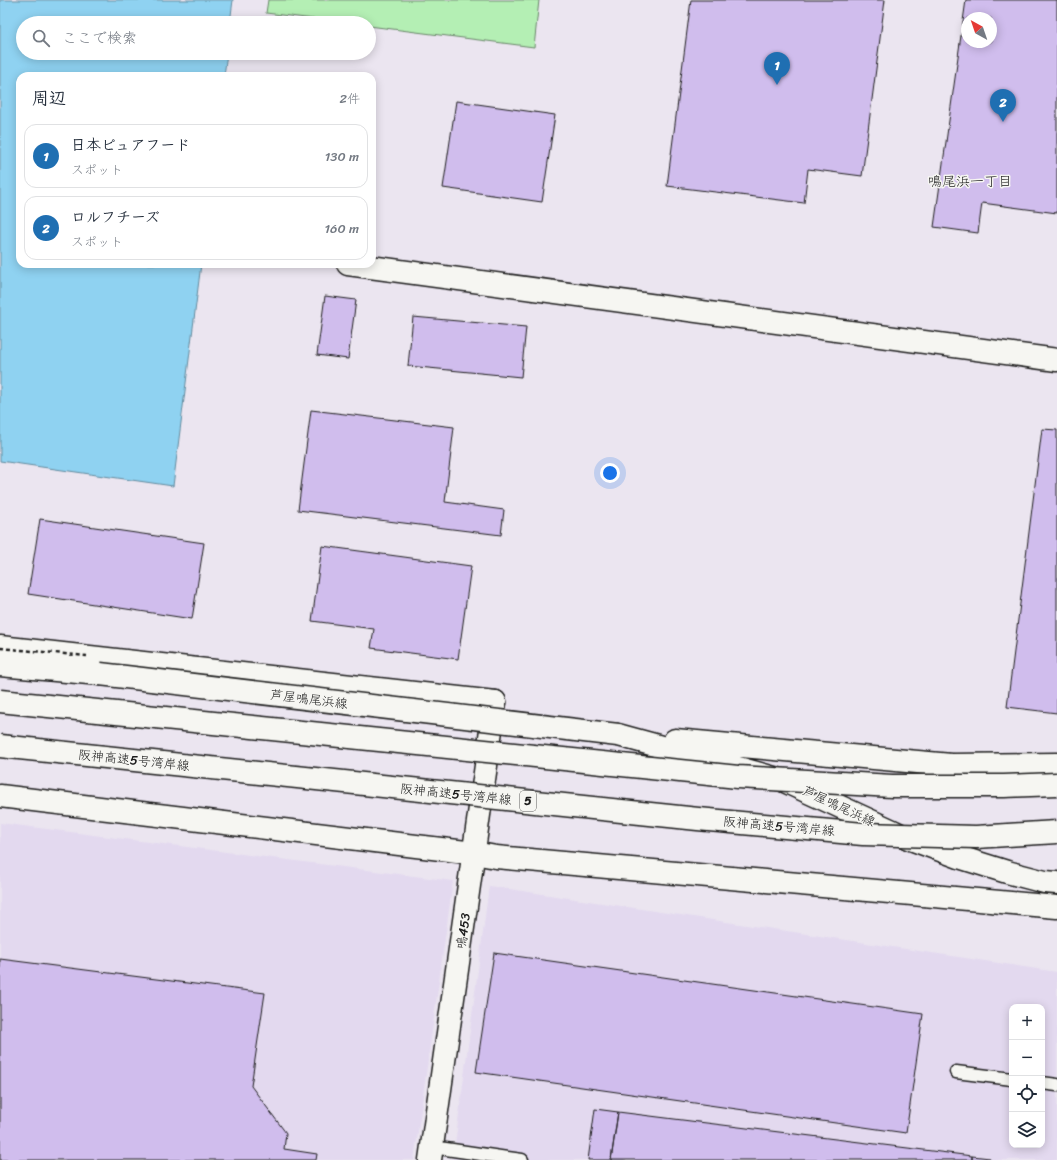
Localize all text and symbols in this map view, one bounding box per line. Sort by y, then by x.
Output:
north arrow [961,12,997,48]
search box [16,16,376,60]
text: ここで検索 [62,25,137,51]
icon: search [30,27,52,49]
pin: 1 [764,52,790,85]
text: 周辺 [32,83,66,113]
text: 2件 [339,87,360,110]
pin: 2 [990,89,1016,122]
text: 日本ピュアフード [71,132,190,158]
text: 1 [43,145,49,168]
text: 130 m [325,145,359,168]
text: スポット [71,158,123,181]
district label: 鳴尾浜一丁目 [928,169,1012,194]
text: ロルフチーズ [71,204,160,230]
text: 2 [42,217,50,240]
text: 160 m [324,217,359,240]
text: スポット [71,230,123,253]
your location [600,463,620,483]
street label: 芦屋鳴尾浜線 [269,683,350,715]
street label: 阪神高速5号湾岸線 [77,743,192,777]
street label: 阪神高速5号湾岸線 [399,777,514,811]
street label: 芦屋鳴尾浜線 [799,779,880,833]
road number: 5 [520,791,536,811]
street label: 阪神高速5号湾岸線 [722,810,837,842]
street label: 鳴453 [449,911,477,951]
map controls [1009,1004,1045,1148]
button: + [1009,1004,1045,1040]
button: − [1009,1040,1045,1076]
button: locate [1009,1076,1045,1112]
button: layers [1009,1112,1045,1148]

